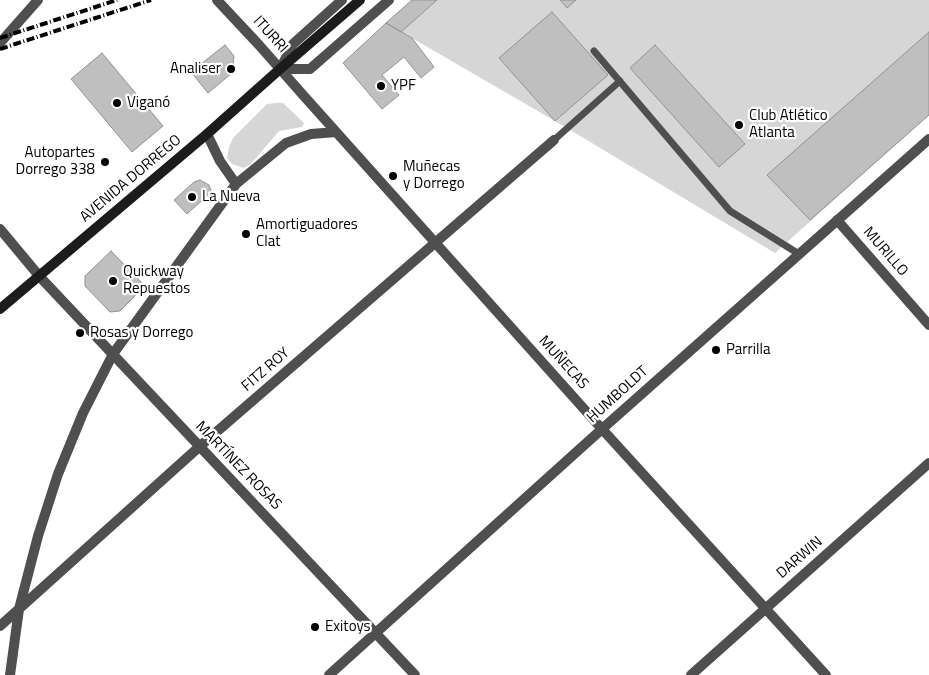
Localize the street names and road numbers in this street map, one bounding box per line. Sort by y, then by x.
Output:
street label: ITURRI [249,13,291,57]
street label: AVENIDA DORREGO [77,131,185,227]
street label: MURILLO [859,224,911,280]
street label: MUÑECAS [534,333,592,393]
street label: FITZ ROY [238,344,294,396]
street label: HUMBOLDT [584,363,652,427]
street label: MARTÍNEZ ROSAS [191,418,285,514]
street label: DARWIN [773,533,827,583]

